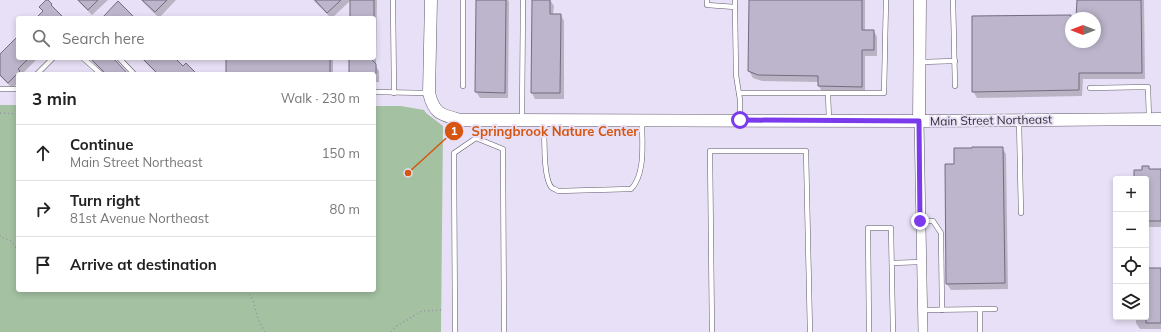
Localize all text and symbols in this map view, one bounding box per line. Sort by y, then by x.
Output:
north arrow [1065,12,1101,48]
search box [16,16,376,60]
icon: search [30,27,52,49]
text: Search here [62,29,144,48]
text: 3 min [32,88,77,109]
text: Walk · 230 m [281,90,360,106]
route start [731,111,749,129]
street label: Main Street Northeast [930,111,1052,129]
callout: Springbrook Nature Center [444,119,647,144]
text: 1 [450,123,458,138]
text: Springbrook Nature Center [472,123,639,139]
text: Continue [70,135,133,154]
icon: ahead [32,142,54,164]
text: 150 m [322,145,360,161]
text: Main Street Northeast [70,154,203,170]
map controls [1113,176,1149,320]
button: + [1113,176,1149,212]
text: Turn right [70,191,140,210]
icon: right [32,198,54,220]
text: 80 m [330,201,360,217]
text: 81st Avenue Northeast [70,210,209,226]
route end [911,212,929,230]
button: − [1113,212,1149,248]
button: locate [1113,248,1149,284]
icon: arrive [32,254,54,276]
text: Arrive at destination [70,255,217,274]
button: layers [1113,284,1149,320]

